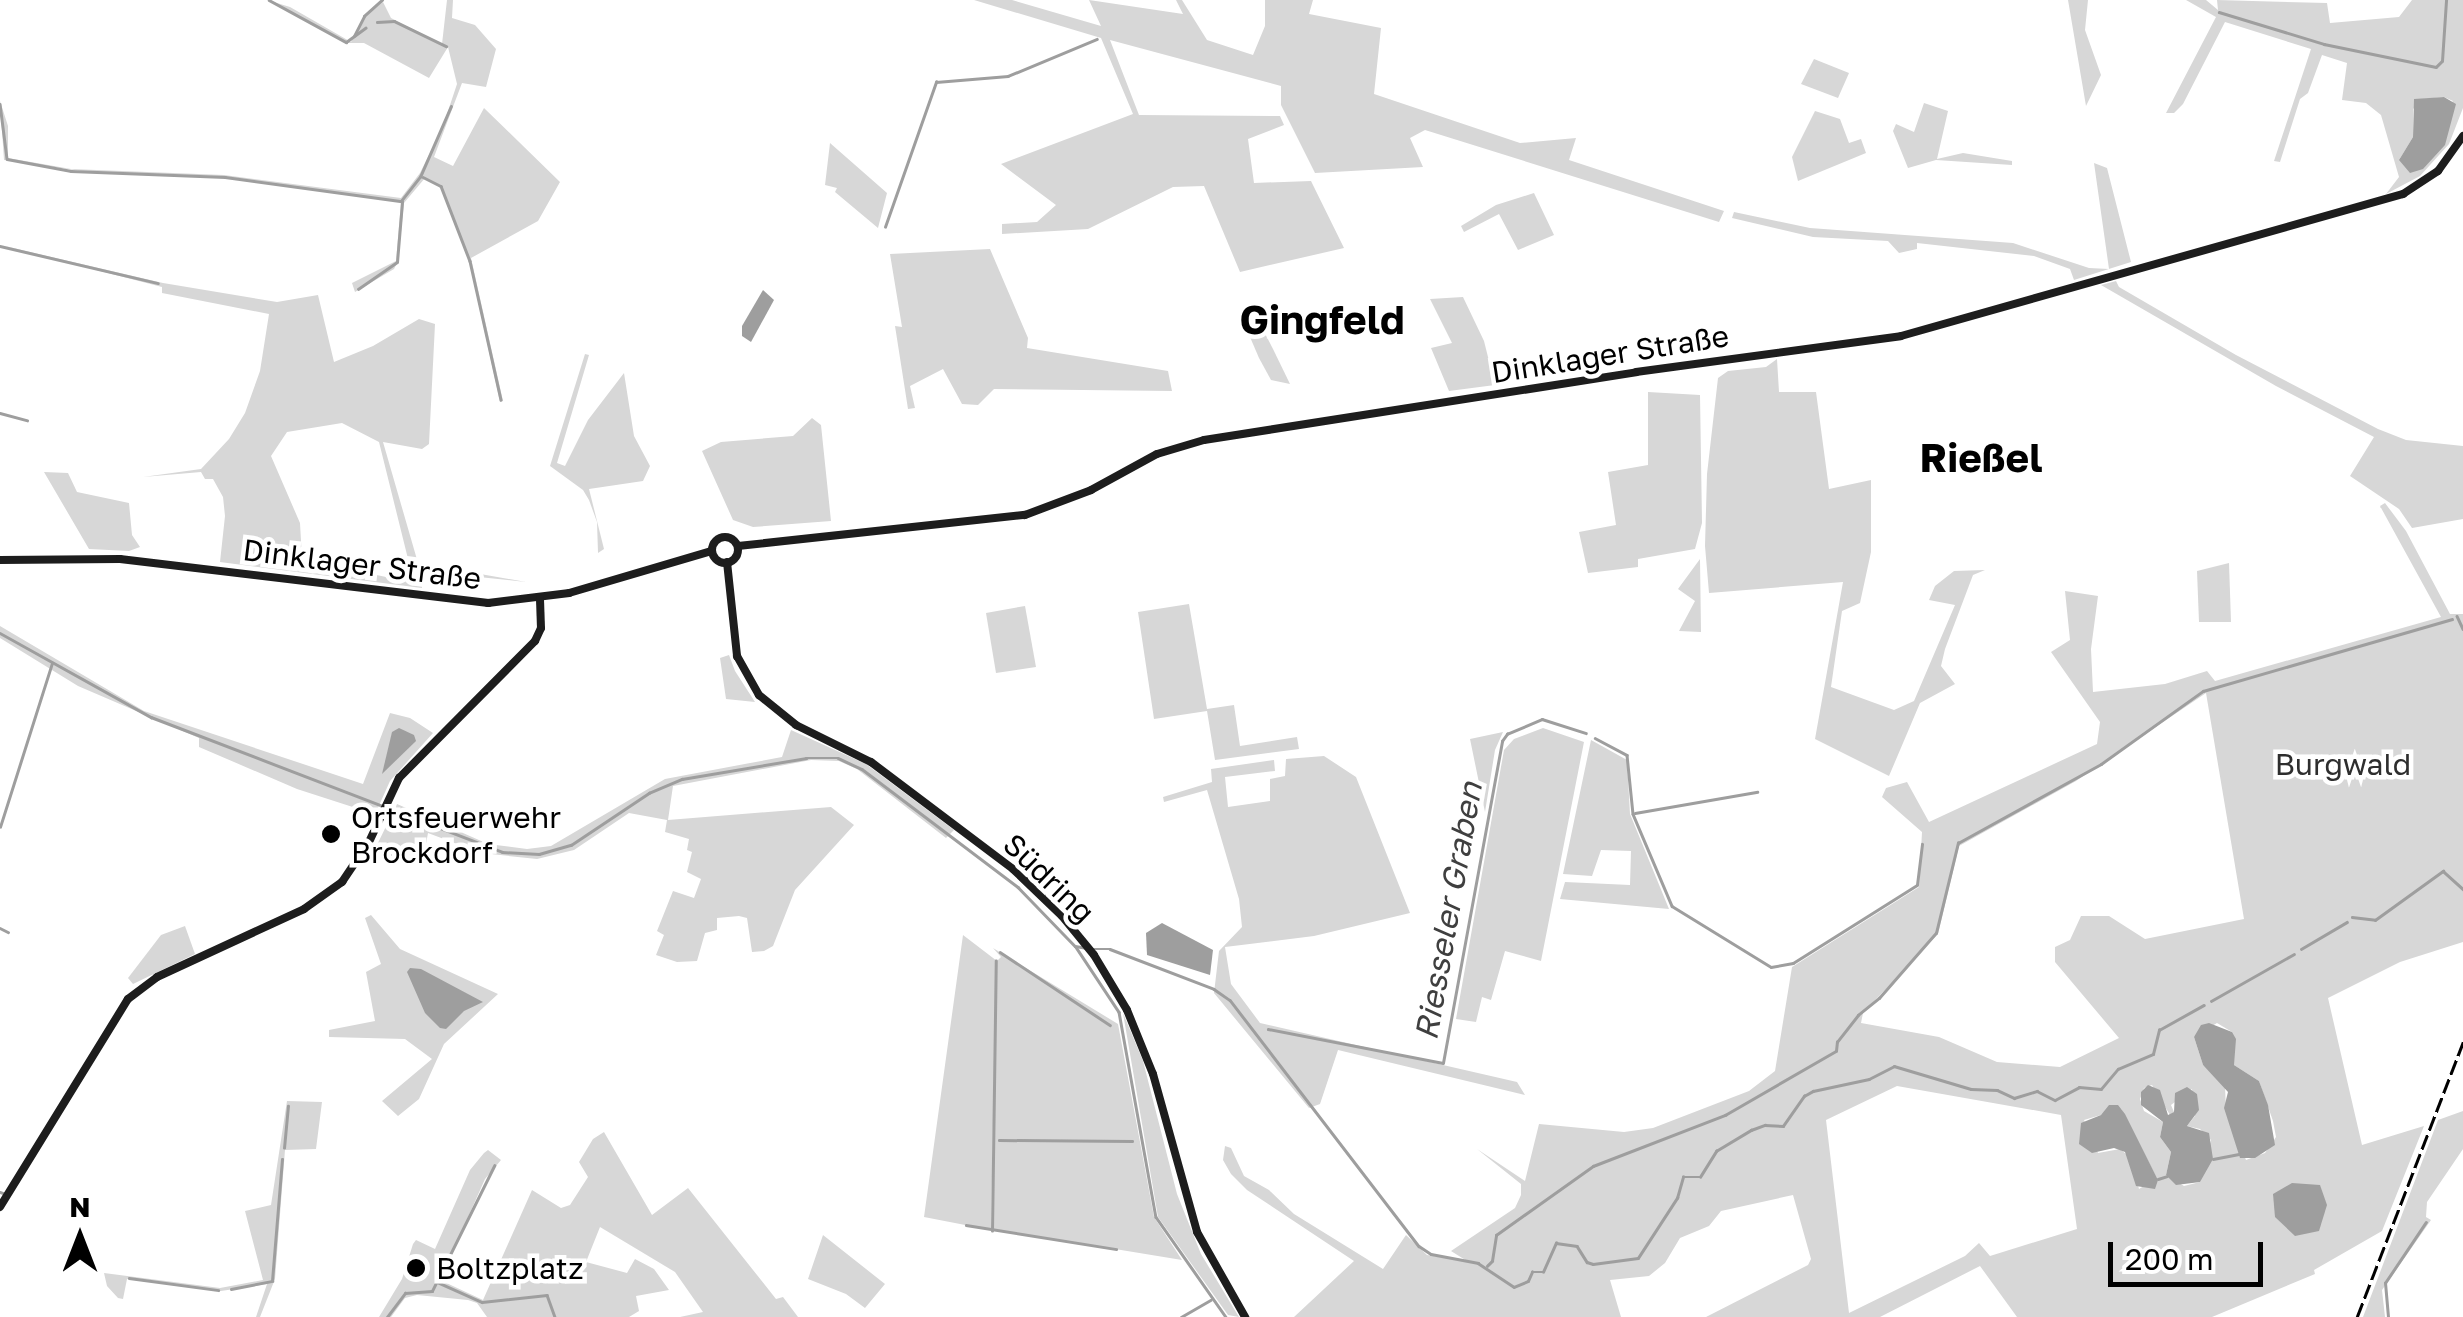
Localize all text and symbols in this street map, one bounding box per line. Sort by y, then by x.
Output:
district label: Gingfeld [1240,295,1404,343]
street label: Dinklager Straße [1489,317,1731,391]
district label: Rießel [1919,433,2043,481]
street label: Dinklager Straße [241,532,483,596]
park label: Burgwald [2275,746,2411,782]
water label: Riesseler Graben [1406,779,1490,1043]
place label: Ortsfeuerwehr Brockdorf [351,799,561,870]
marker: Ortsfeuerwehr Brockdorf [320,823,342,845]
street label: Südring [996,826,1102,930]
north arrow [30,1187,130,1287]
text: N [69,1190,91,1223]
scale bar [2113,1222,2268,1284]
text: 200 m [2125,1241,2214,1277]
place label: Boltzplatz [436,1250,584,1286]
marker: Boltzplatz [405,1257,427,1279]

